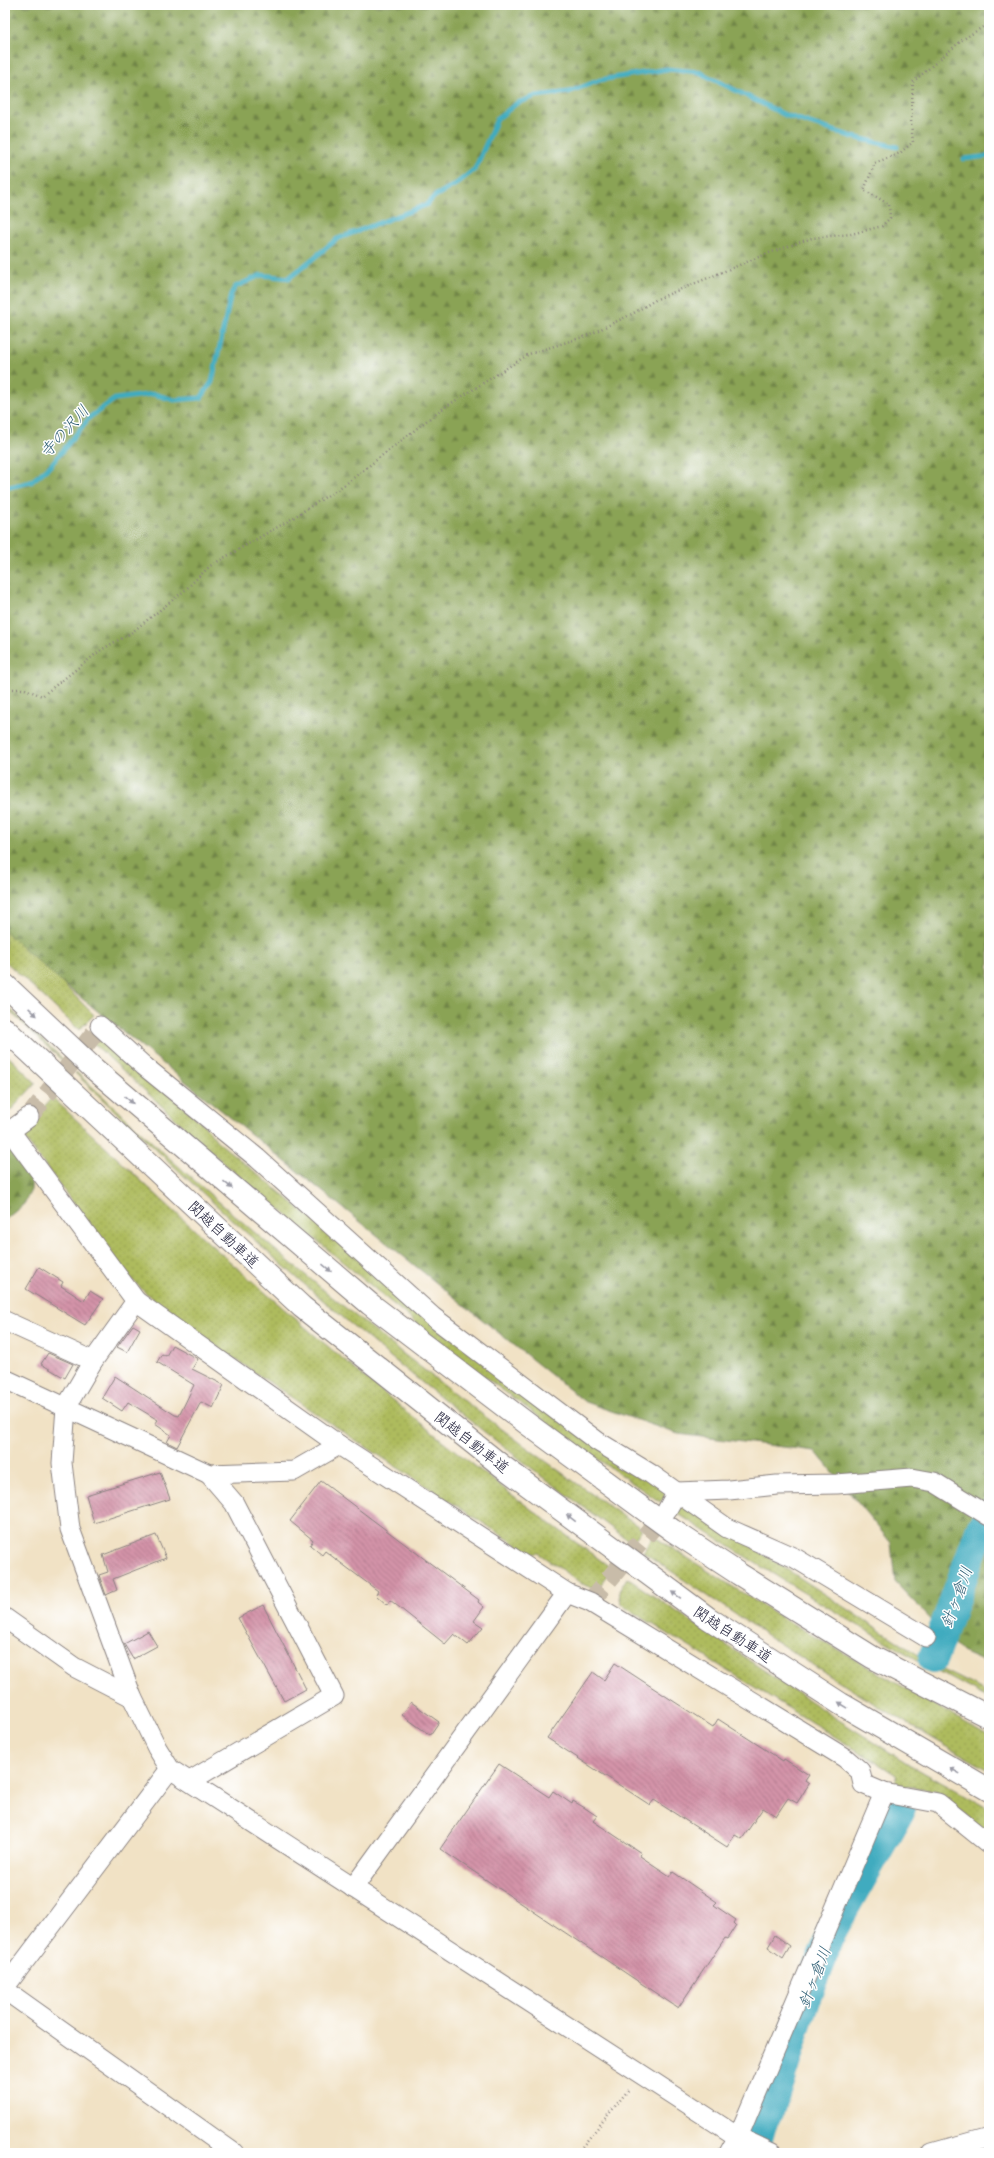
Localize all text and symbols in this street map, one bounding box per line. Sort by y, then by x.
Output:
water label: 寺の沢川 [34,400,94,462]
one-way arrow [29,1007,38,1016]
one-way arrow [124,1095,135,1104]
one-way arrow [223,1180,233,1189]
street label: 関越自動車道 [184,1196,264,1272]
one-way arrow [322,1264,333,1273]
street label: 関越自動車道 [430,1406,514,1478]
one-way arrow [566,1514,577,1522]
water label: 針ヶ倉川 [935,1563,977,1631]
one-way arrow [670,1591,681,1599]
street label: 関越自動車道 [690,1601,776,1667]
one-way arrow [837,1701,849,1708]
one-way arrow [949,1767,961,1774]
water label: 針ヶ倉川 [792,1943,836,2011]

